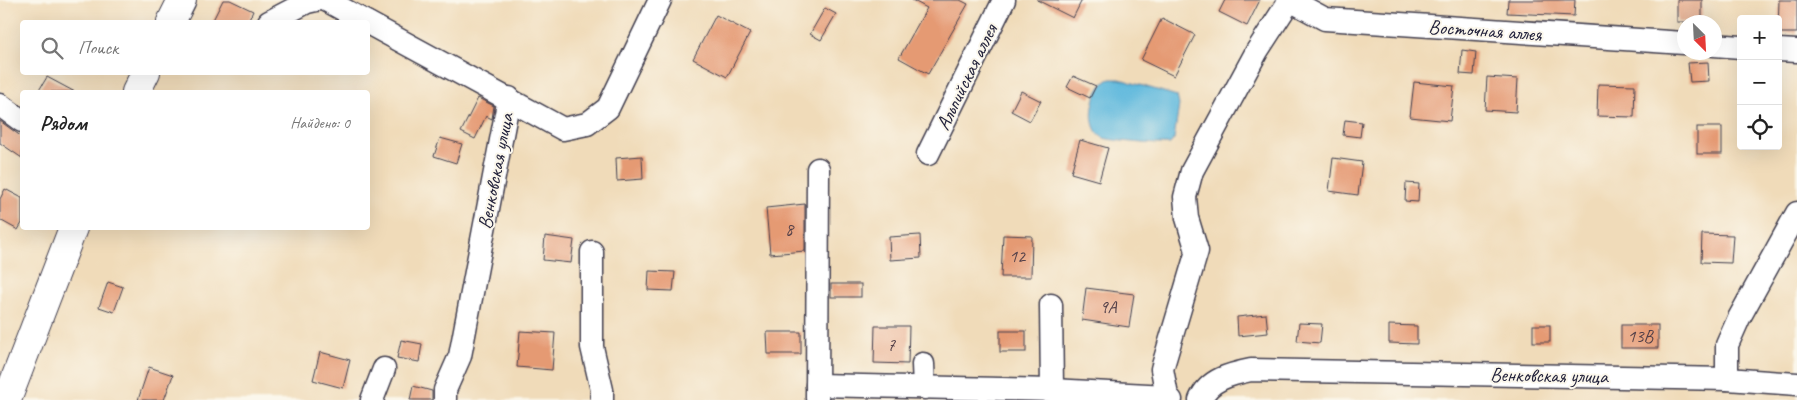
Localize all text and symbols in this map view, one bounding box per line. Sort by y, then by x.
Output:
street label: Восточная аллея [1428,14,1543,47]
north arrow [1677,15,1722,60]
map controls [1737,15,1782,150]
button: + [1737,15,1782,60]
street label: Альпийская аллея [930,19,1004,134]
search box [20,20,370,75]
icon: search [38,34,66,62]
text: Поиск [78,36,118,60]
button: − [1737,60,1782,105]
button: locate [1737,105,1782,150]
text: Рядом [40,110,87,136]
street label: Венковская улица [472,110,519,231]
text: Найдено: 0 [290,113,350,133]
house number: 8 [785,218,795,240]
house number: 12 [1009,245,1027,267]
house number: 9А [1099,296,1118,318]
house number: 13В [1627,325,1654,347]
house number: 7 [887,334,896,356]
street label: Венковская улица [1490,362,1609,389]

